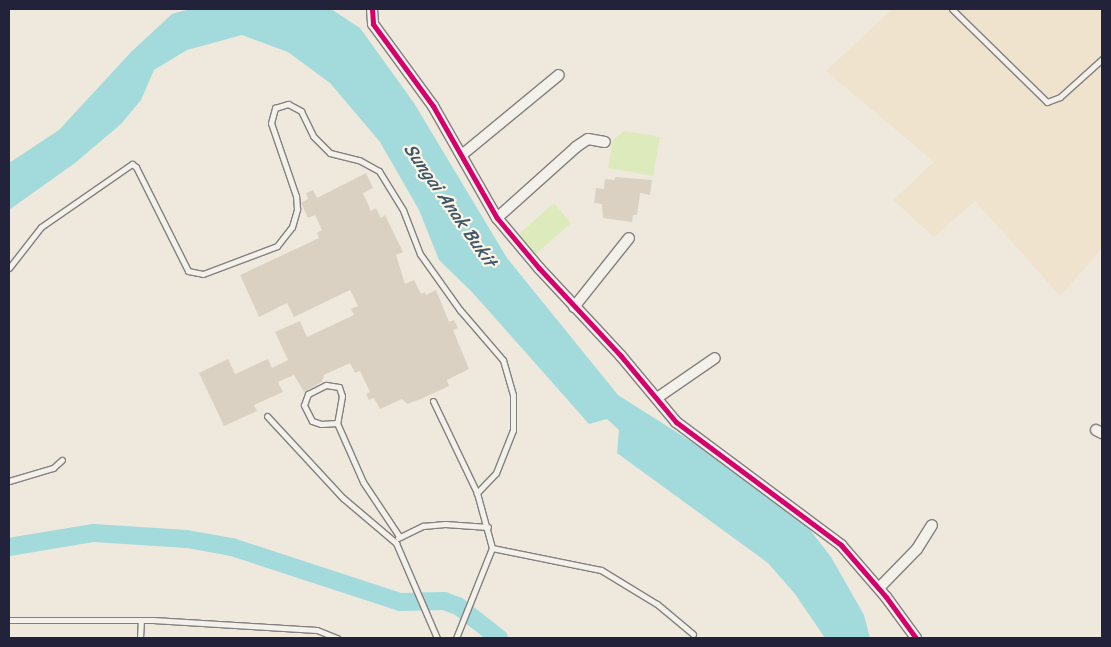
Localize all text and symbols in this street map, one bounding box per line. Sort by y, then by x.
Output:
water label: Sungai Anak Bukit [399,139,501,271]

